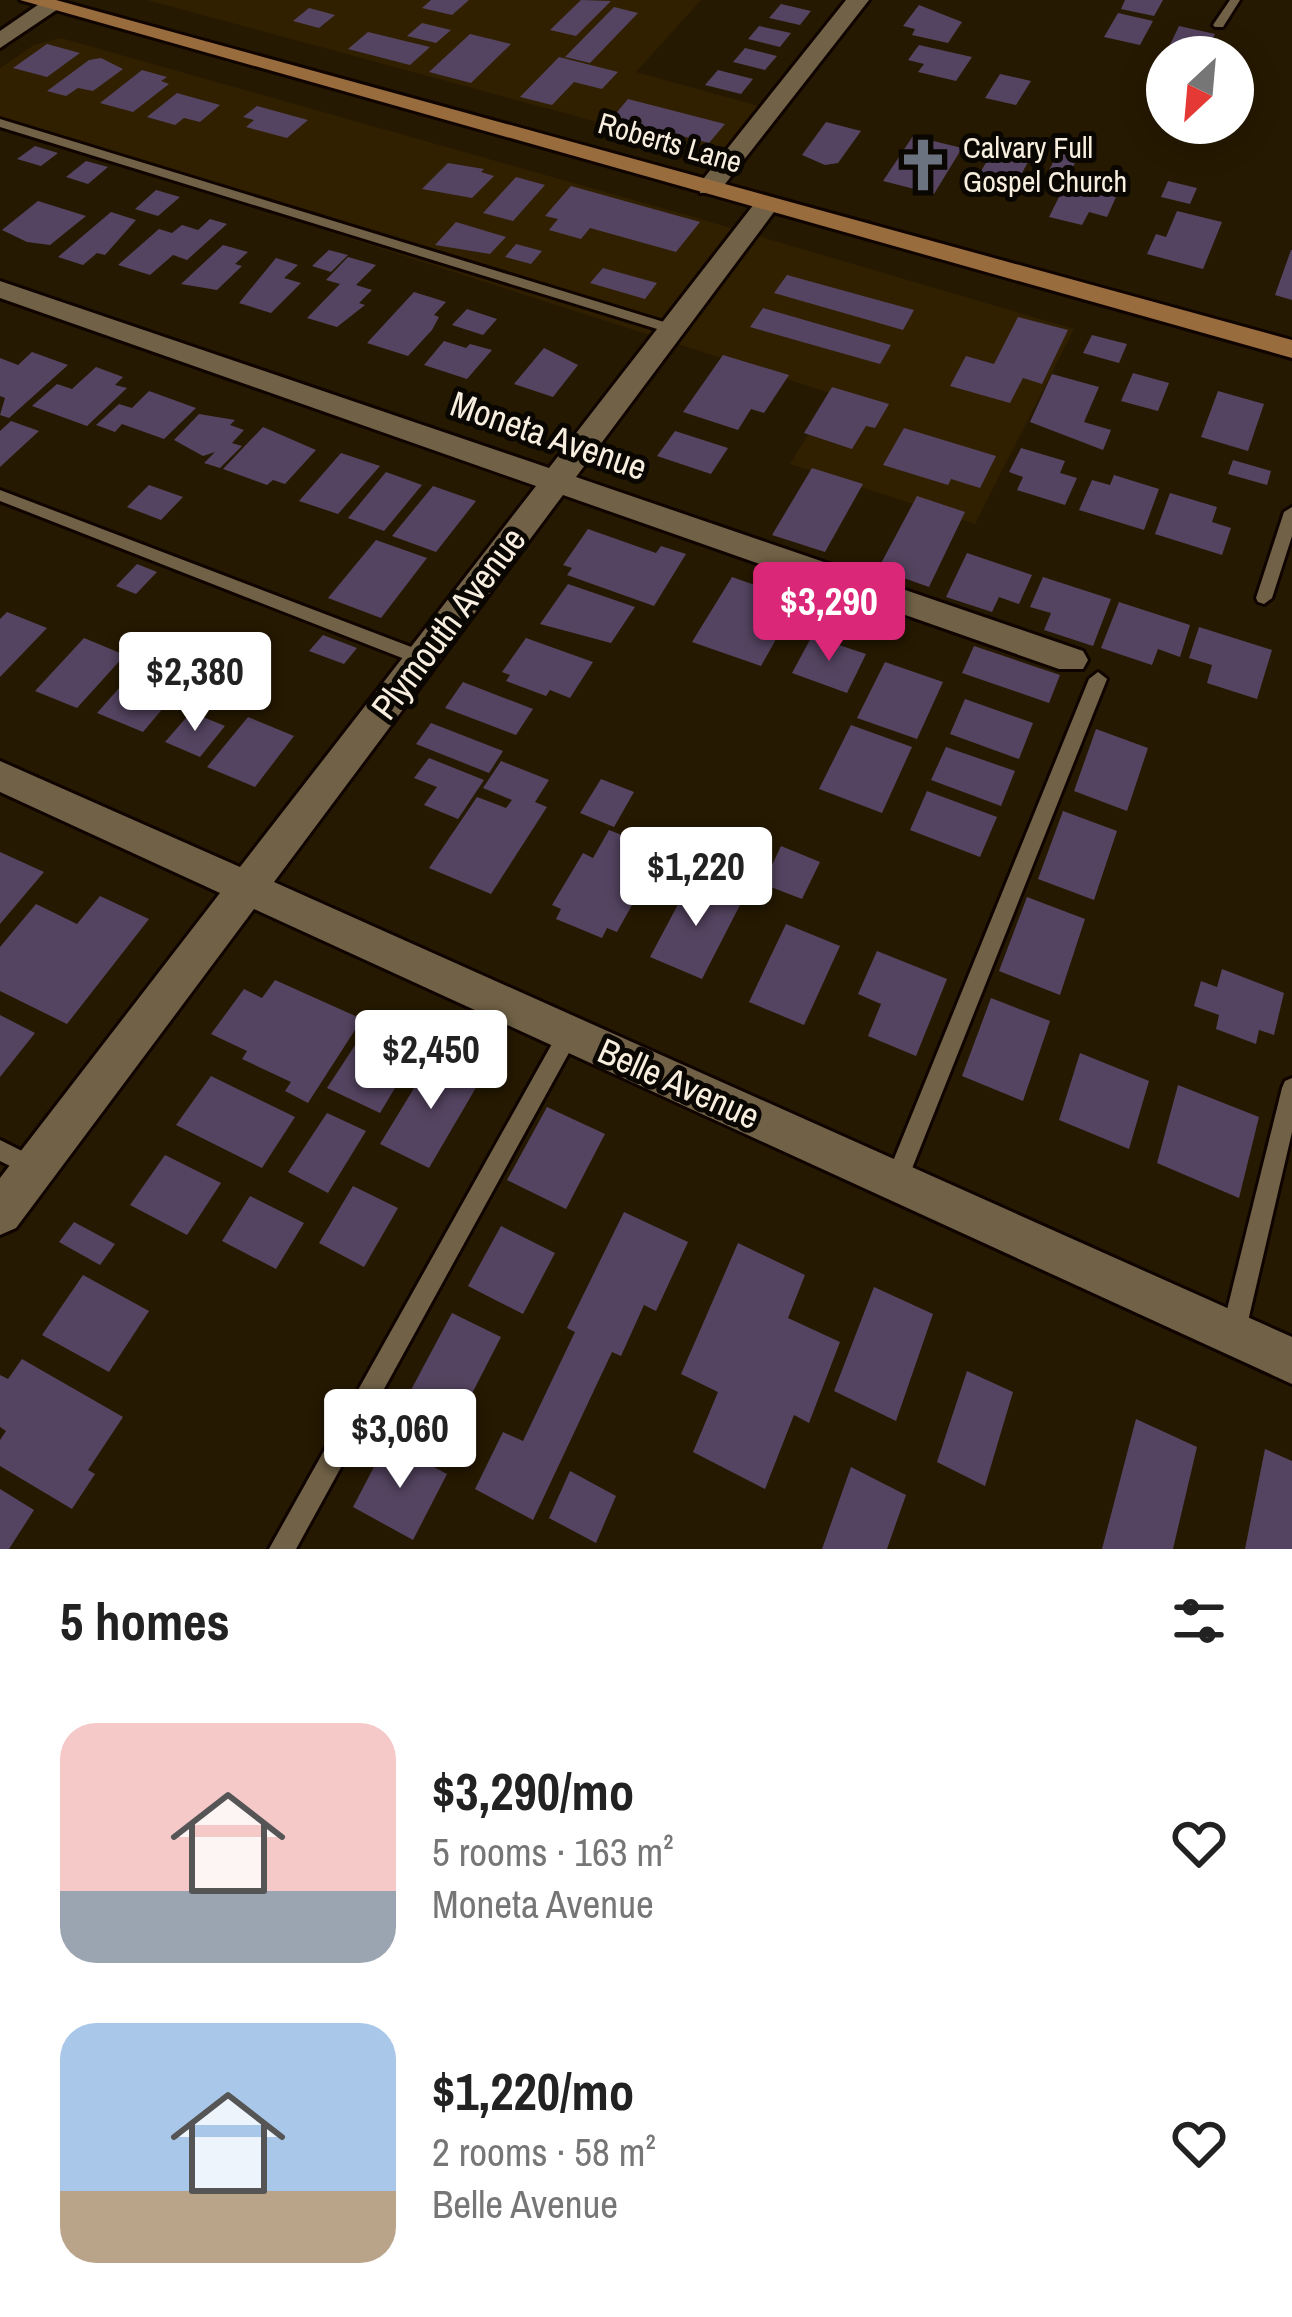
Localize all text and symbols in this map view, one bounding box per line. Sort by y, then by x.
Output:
north arrow [1146,36,1254,144]
map controls [1146,36,1254,144]
street label: Roberts Lane [594,102,747,182]
place label: Calvary Full Gospel Church [963,127,1127,201]
church icon: Calvary Full Gospel Church [894,136,952,194]
street label: Moneta Avenue [444,379,654,491]
street label: Plymouth Avenue [360,517,536,729]
pin: $3,290 [731,562,927,664]
text: $3,290 [780,575,878,627]
pin: $2,380 [97,632,293,734]
text: $2,380 [146,645,244,697]
pin: $1,220 [598,827,794,929]
text: $1,220 [647,840,745,892]
pin: $2,450 [333,1010,529,1112]
text: $2,450 [382,1023,480,1075]
street label: Belle Avenue [591,1026,767,1140]
pin: $3,060 [302,1389,498,1491]
text: $3,060 [351,1402,449,1454]
text: 5 homes [60,1587,230,1656]
icon: filters [1166,1588,1232,1654]
text: $3,290/mo [432,1757,634,1826]
icon: home [156,1771,300,1915]
icon: heart [1166,1810,1232,1876]
text: 5 rooms · 163 m² [432,1826,674,1878]
text: Moneta Avenue [432,1878,654,1930]
text: $1,220/mo [432,2057,634,2126]
icon: home [156,2071,300,2215]
icon: heart [1166,2110,1232,2176]
text: 2 rooms · 58 m² [432,2126,656,2178]
text: Belle Avenue [432,2178,618,2230]

